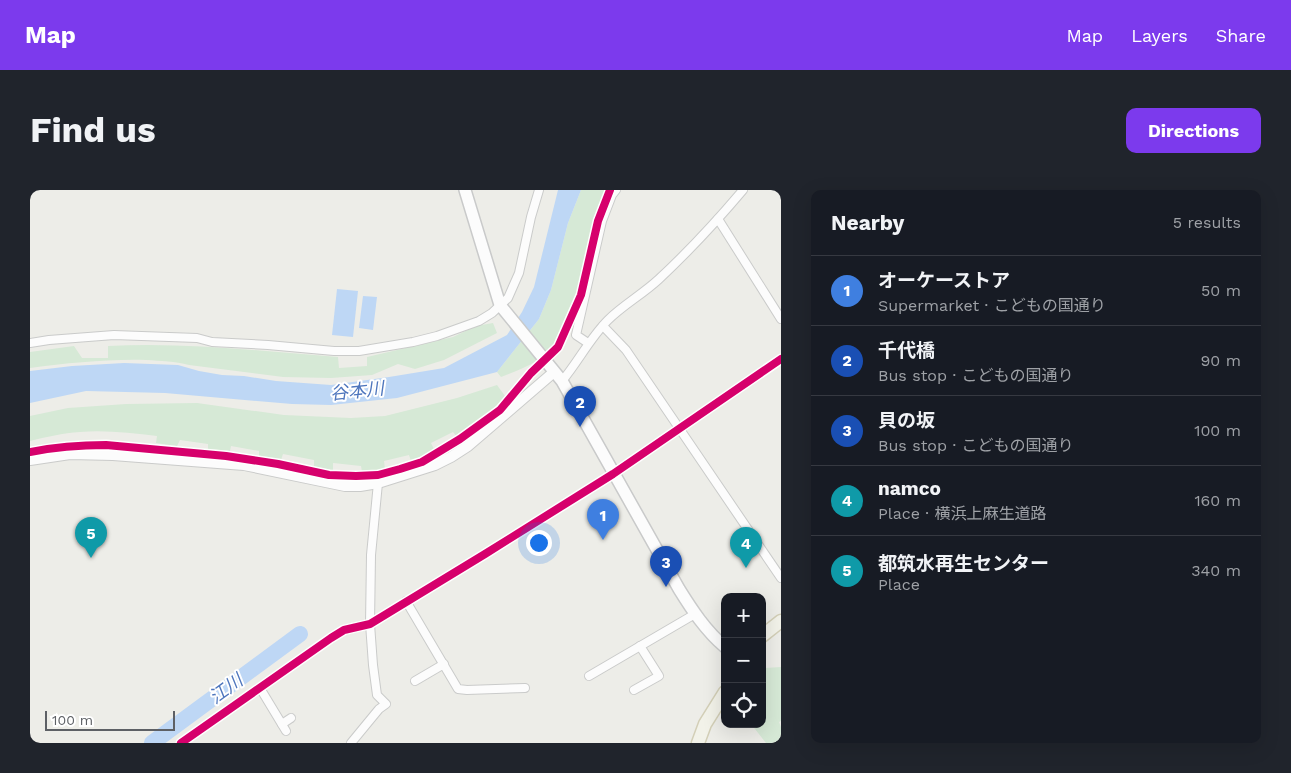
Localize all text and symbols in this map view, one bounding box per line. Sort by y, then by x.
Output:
text: Map [25,21,76,49]
text: Map [1066,25,1103,46]
text: Layers [1131,25,1188,46]
text: Share [1216,25,1266,46]
button: Directions [1126,108,1261,153]
text: Find us [30,109,156,151]
text: Nearby [831,210,904,235]
text: 5 results [1173,213,1241,232]
text: オーケーストア [878,269,1010,292]
text: 1 [844,281,850,300]
text: 50 m [1201,281,1241,300]
text: Supermarket · こどもの国通り [878,296,1106,315]
text: 千代橋 [878,339,935,362]
text: 2 [842,351,852,370]
text: 90 m [1200,351,1241,370]
text: Bus stop · こどもの国通り [878,366,1074,385]
water label: 谷本川 [329,377,387,404]
pin: 2 [564,386,596,427]
text: 貝の坂 [878,409,935,432]
text: 3 [842,421,852,440]
text: 100 m [1194,421,1241,440]
text: Bus stop · こどもの国通り [878,436,1074,455]
text: namco [878,477,941,500]
text: 4 [842,491,852,510]
text: 160 m [1194,491,1241,510]
pin: 1 [587,499,619,540]
text: Place · 横浜上麻生道路 [878,504,1046,523]
pin: 5 [75,517,107,558]
pin: 4 [730,527,762,568]
your location [526,530,552,556]
pin: 3 [650,546,682,587]
text: 都筑水再生センター [878,552,1049,575]
text: 5 [842,561,852,580]
text: 340 m [1191,561,1241,580]
text: Place [878,575,920,594]
map controls [721,593,766,728]
button: + [721,593,766,638]
button: − [721,638,766,683]
water label: 江川 [205,668,248,708]
button: locate [721,683,766,728]
scale bar [45,708,175,731]
text: 100 m [52,712,93,728]

